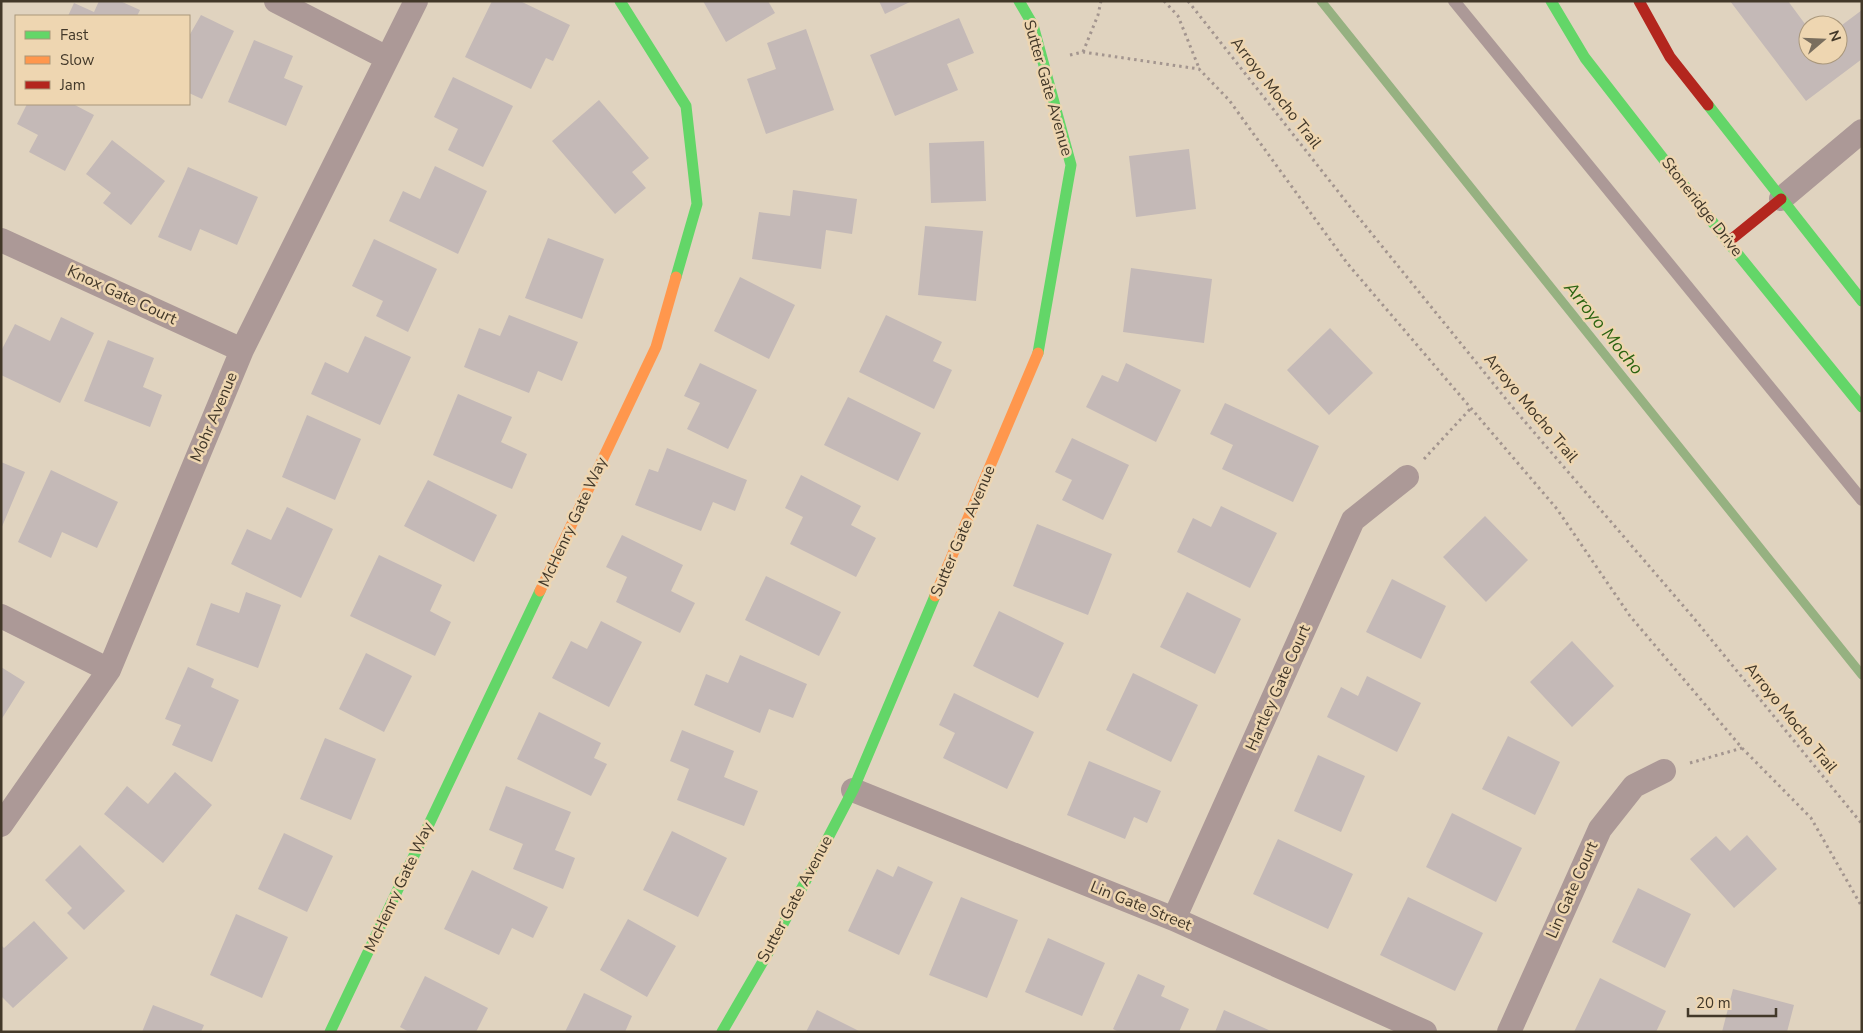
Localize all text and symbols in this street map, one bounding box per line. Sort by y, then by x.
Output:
legend [15,15,190,105]
north arrow [1798,15,1848,65]
street label: Sutter Gate Avenue [1018,17,1078,159]
text: Fast [60,25,89,45]
text: N [1824,28,1846,44]
street label: Arroyo Mocho Trail [1225,33,1327,154]
text: Slow [60,50,95,70]
text: Jam [59,75,86,95]
street label: Stoneridge Drive [1656,153,1748,261]
street label: Knox Gate Court [64,260,181,330]
water label: Arroyo Mocho [1558,276,1649,380]
street label: Arroyo Mocho Trail [1479,349,1583,467]
street label: Mohr Avenue [185,369,243,465]
street label: McHenry Gate Way [533,453,613,591]
street label: Sutter Gate Avenue [925,462,1001,600]
street label: Hartley Gate Court [1240,621,1316,755]
street label: Arroyo Mocho Trail [1740,658,1842,778]
street label: McHenry Gate Way [359,818,439,956]
street label: Sutter Gate Avenue [752,832,838,966]
street label: Lin Gate Court [1541,838,1603,942]
street label: Lin Gate Street [1087,876,1195,936]
scale bar [1688,986,1776,1018]
text: 20 m [1696,993,1731,1013]

